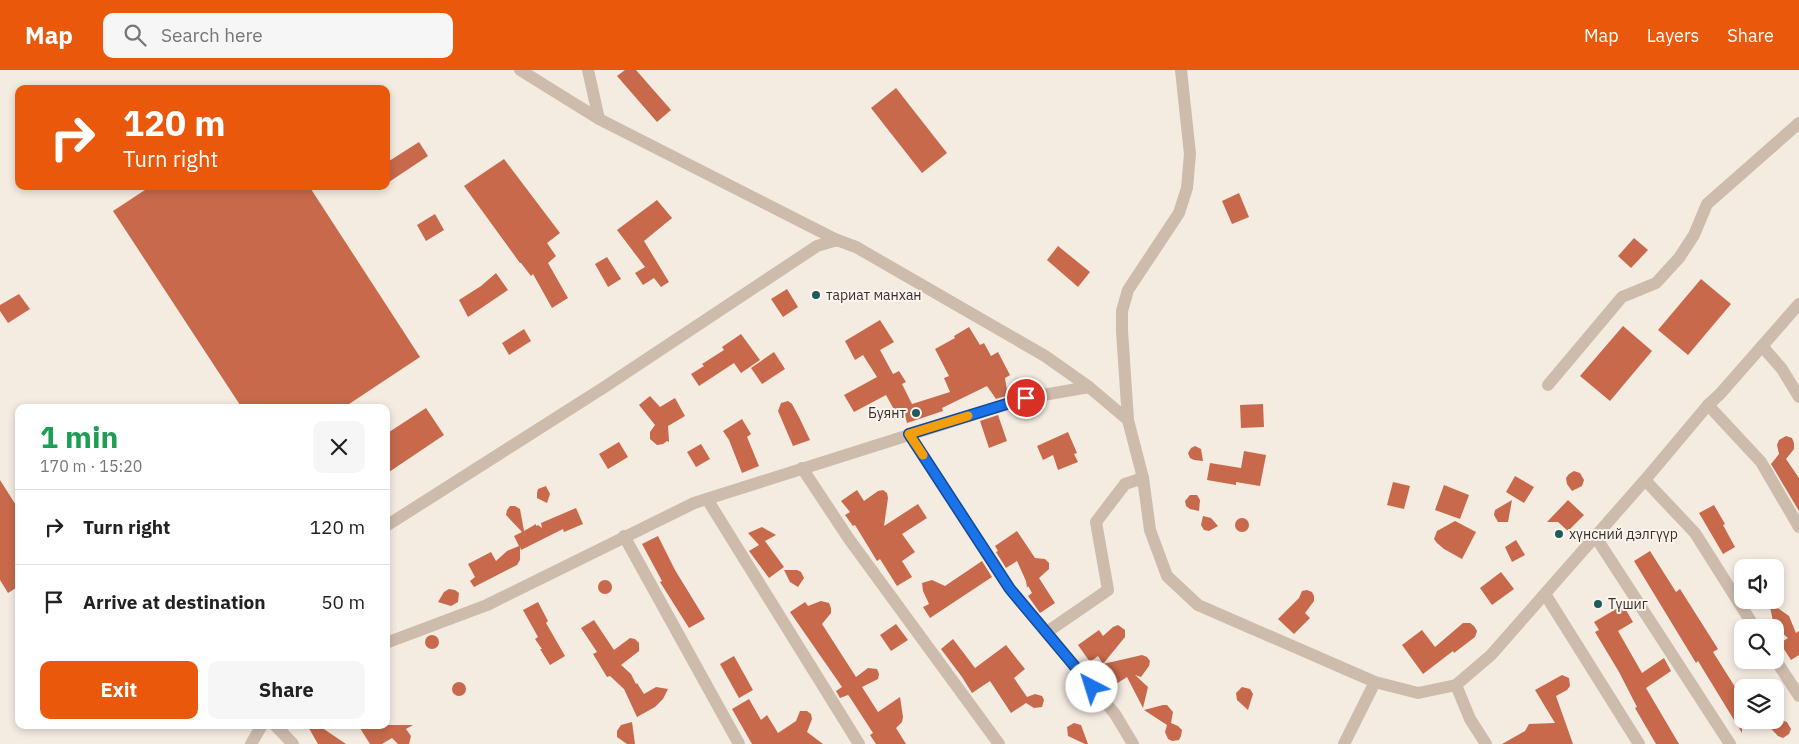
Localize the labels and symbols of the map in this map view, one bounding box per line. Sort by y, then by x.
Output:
place label: тариат манхан [826,286,922,304]
marker: тариат манхан [810,289,822,301]
pin [1005,377,1047,419]
place label: Буянт [868,404,906,422]
marker: Буянт [910,407,922,419]
place label: хүнсний дэлгүүр [1569,525,1678,543]
marker: хүнсний дэлгүүр [1553,528,1565,540]
place label: Түшиг [1608,595,1648,613]
marker: Түшиг [1592,598,1604,610]
position arrow [1065,660,1117,712]

